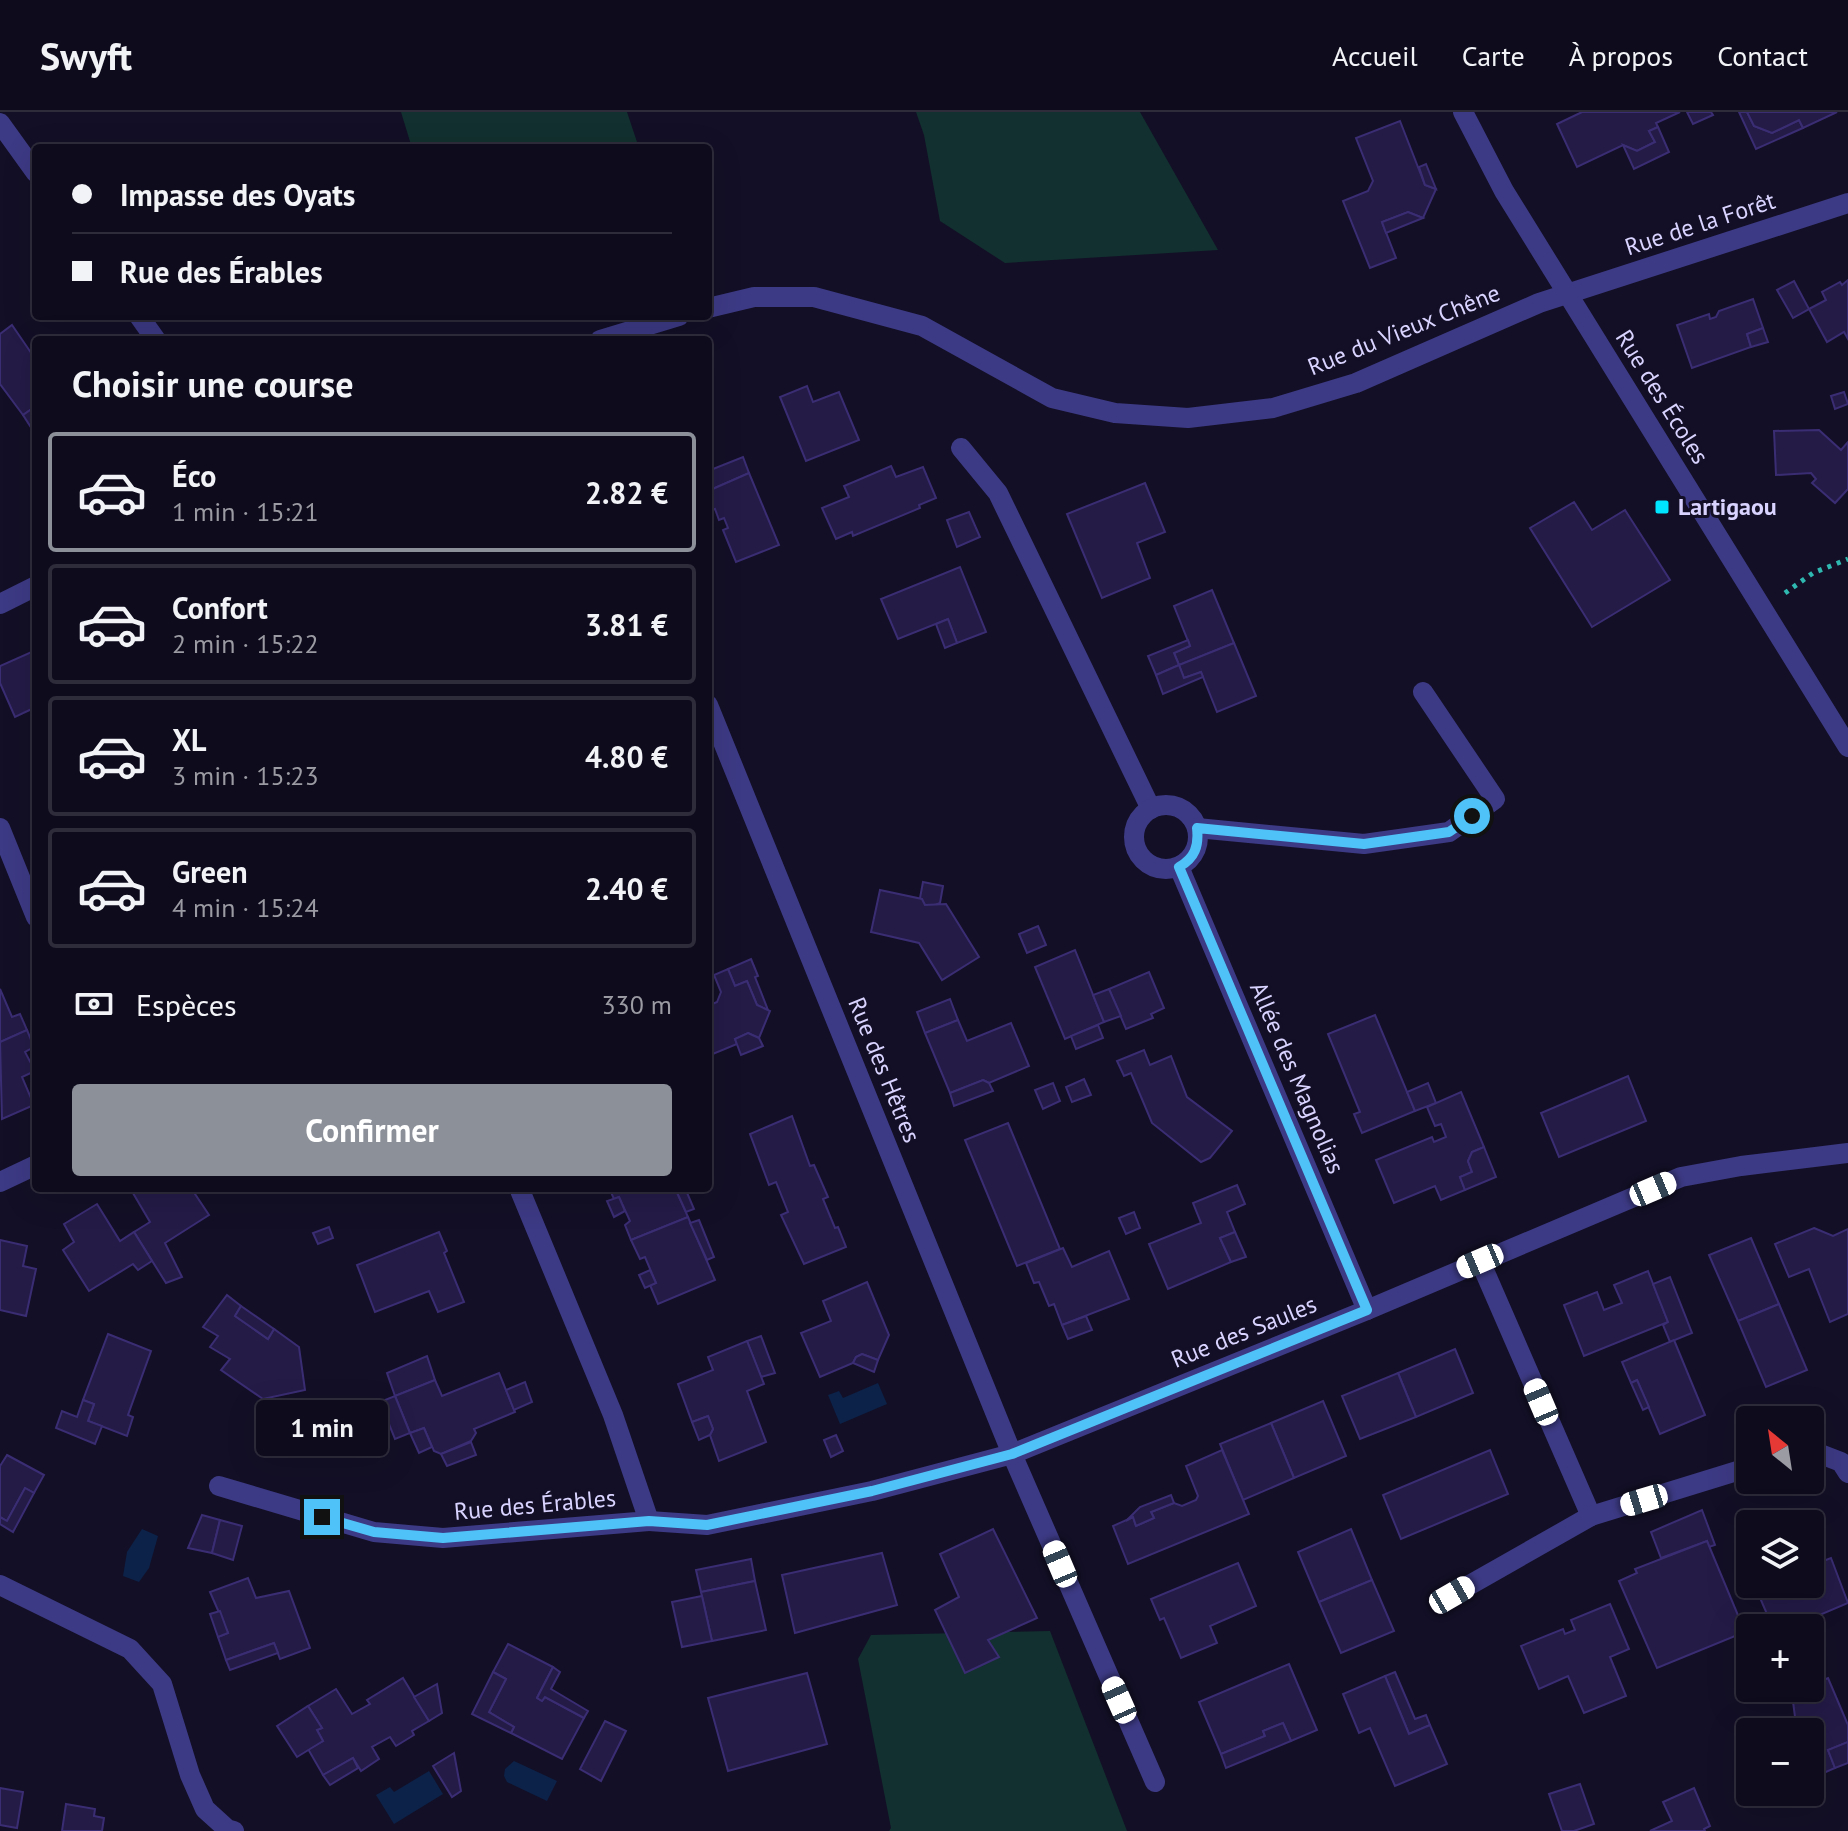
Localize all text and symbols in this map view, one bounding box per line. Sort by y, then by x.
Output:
text: Swyft [40,31,132,80]
text: Accueil [1332,37,1418,74]
text: Carte [1462,37,1525,74]
text: À propos [1569,37,1673,74]
text: Contact [1717,37,1808,74]
text: Impasse des Oyats [120,175,355,214]
street label: Rue de la Forêt [1621,185,1779,262]
text: Rue des Érables [120,252,323,291]
street label: Rue du Vieux Chêne [1303,277,1505,382]
street label: Rue des Écoles [1609,324,1716,470]
text: Choisir une course [72,360,354,407]
icon: car [76,456,148,528]
text: Éco [172,456,216,495]
text: 2.82 € [585,473,668,512]
place label: Lartigaou [1678,491,1777,522]
text: 1 min · 15:21 [172,495,319,528]
marker: Lartigaou [1653,498,1671,516]
icon: car [76,588,148,660]
text: Confort [172,588,268,627]
text: 3.81 € [585,605,668,644]
text: 2 min · 15:22 [172,627,319,660]
icon: car [76,720,148,792]
text: XL [172,720,206,759]
text: 4.80 € [585,737,668,776]
text: 3 min · 15:23 [172,759,319,792]
route start [1454,798,1490,834]
icon: car [76,852,148,924]
text: Green [172,852,247,891]
text: 2.40 € [585,869,668,908]
text: 4 min · 15:24 [172,891,319,924]
street label: Allée des Magnolias [1243,977,1352,1178]
icon: cash [72,982,116,1026]
text: Espèces [136,985,237,1024]
text: 330 m [601,988,672,1021]
street label: Rue des Hêtres [841,993,928,1147]
button: Confirmer [72,1084,672,1176]
car [1626,1169,1680,1209]
car [1453,1241,1507,1281]
street label: Rue des Saules [1167,1288,1321,1375]
car [1521,1375,1561,1429]
callout: 1 min [256,1401,388,1457]
north arrow [1736,1406,1824,1494]
map controls [1736,1406,1824,1806]
text: 1 min [290,1411,354,1444]
street label: Rue des Érables [453,1482,617,1527]
car [1618,1482,1670,1518]
route end [304,1499,340,1535]
button: layers [1736,1510,1824,1598]
car [1040,1537,1080,1591]
car [1425,1573,1479,1617]
button: + [1736,1614,1824,1702]
car [1098,1673,1140,1727]
button: − [1736,1718,1824,1806]

